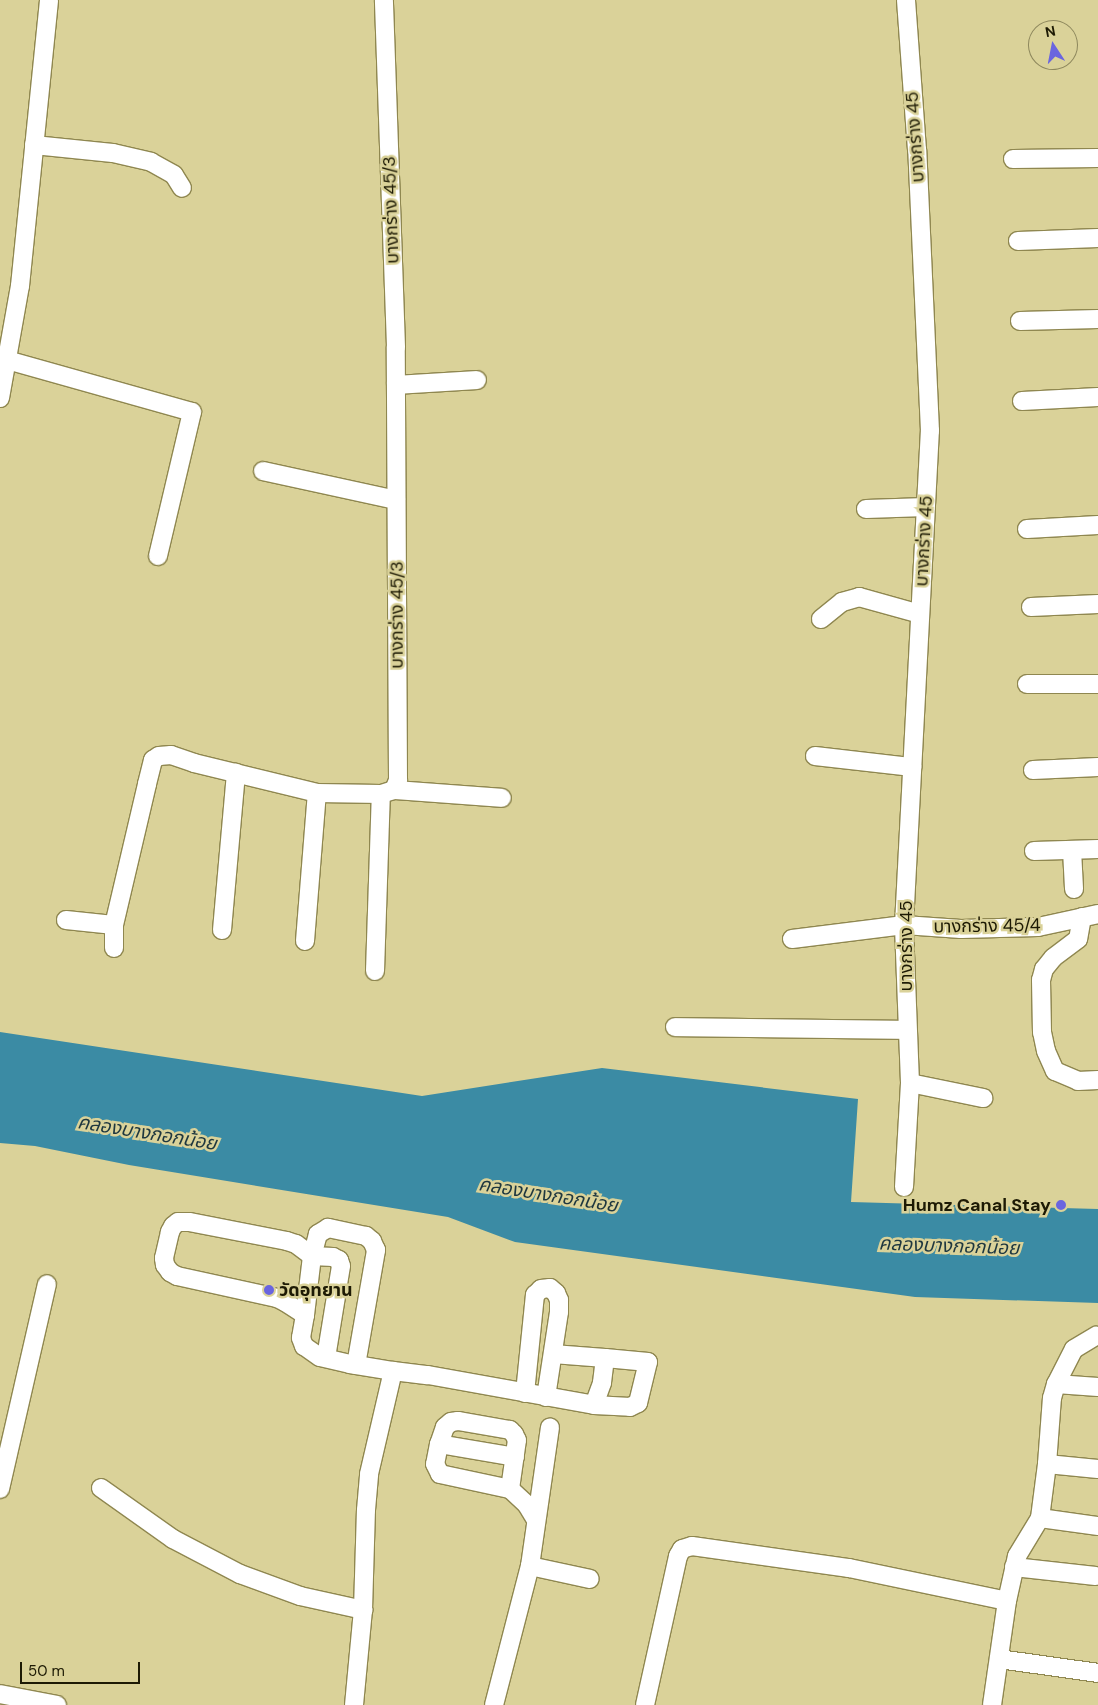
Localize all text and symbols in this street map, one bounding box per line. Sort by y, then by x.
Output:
north arrow [1028,20,1078,70]
text: N [1044,21,1057,41]
street label: บางกร่าง 45 [901,91,929,183]
street label: บางกร่าง 45/3 [378,156,404,264]
street label: บางกร่าง 45 [911,495,937,587]
street label: บางกร่าง 45/3 [386,561,408,669]
street label: บางกร่าง 45 [895,900,917,992]
street label: บางกร่าง 45/4 [933,914,1041,938]
water label: คลองบางกอกน้อย [76,1111,218,1155]
water label: คลองบางกอกน้อย [477,1173,619,1217]
place label: Humz Canal Stay [903,1194,1051,1216]
marker: Humz Canal Stay [1055,1199,1067,1211]
water label: คลองบางกอกน้อย [878,1232,1020,1260]
place label: วัดอุทยาน [279,1279,353,1301]
marker: วัดอุทยาน [263,1284,275,1296]
scale bar [22,1652,142,1684]
text: 50 m [28,1661,65,1681]

